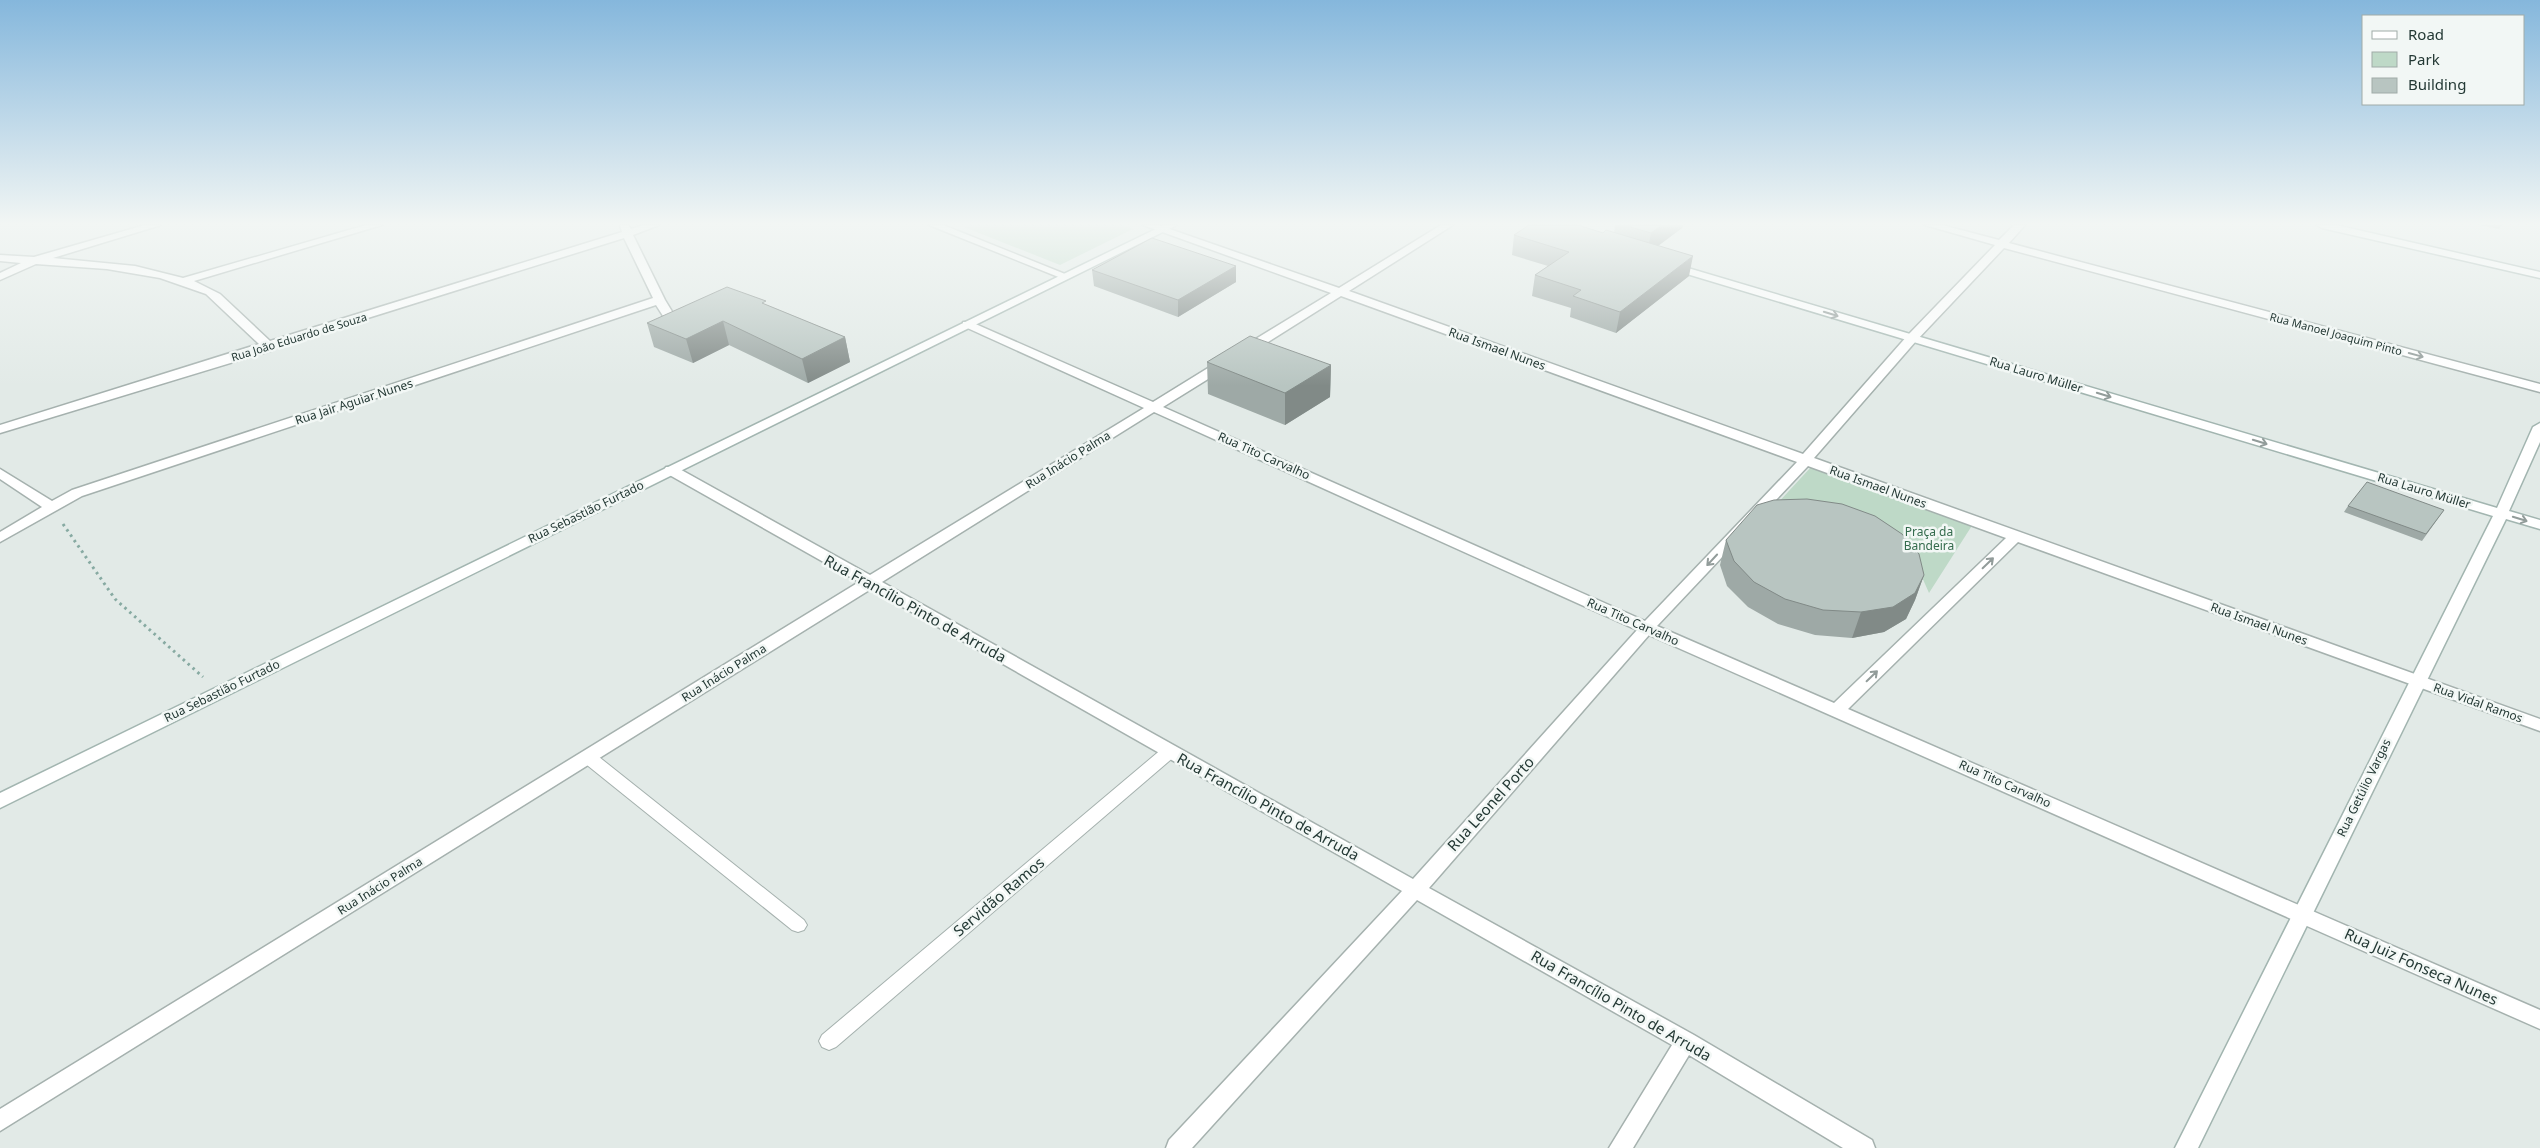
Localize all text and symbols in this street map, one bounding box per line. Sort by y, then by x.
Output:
legend [2362,15,2525,105]
text: Road [2408,24,2444,44]
text: Park [2408,49,2440,69]
text: Building [2408,74,2466,94]
street label: Rua João Eduardo de Souza [229,309,369,364]
one-way arrow [1822,309,1838,319]
street label: Rua Manoel Joaquim Pinto [2268,309,2404,359]
street label: Rua Ismael Nunes [1446,323,1548,374]
one-way arrow [2408,351,2424,360]
street label: Rua Lauro Müller [1988,352,2085,397]
street label: Rua Jair Aguiar Nunes [293,374,415,429]
one-way arrow [2096,391,2112,401]
street label: Rua Inácio Palma [1022,427,1113,493]
street label: Rua Tito Carvalho [1215,428,1313,483]
one-way arrow [2251,437,2267,447]
street label: Rua Ismael Nunes [1827,461,1929,512]
street label: Rua Lauro Müller [2376,468,2473,513]
street label: Rua Sebastião Furtado [525,476,646,547]
one-way arrow [2512,515,2528,525]
park label: Praça da Bandeira [1904,523,1954,554]
street label: Rua Francílio Pinto de Arruda [821,550,1010,667]
one-way arrow [1706,553,1718,566]
one-way arrow [1982,557,1995,569]
street label: Rua Tito Carvalho [1584,594,1682,649]
street label: Rua Ismael Nunes [2208,598,2310,649]
street label: Rua Inácio Palma [678,640,769,706]
street label: Rua Sebastião Furtado [161,655,282,726]
one-way arrow [1866,671,1878,683]
street label: Rua Vidal Ramos [2431,679,2525,727]
street label: Rua Getúlio Vargas [2332,736,2395,840]
street label: Rua Francílio Pinto de Arruda [1174,748,1363,865]
street label: Rua Leonel Porto [1442,752,1538,855]
street label: Rua Tito Carvalho [1956,756,2054,811]
street label: Servidão Ramos [949,852,1048,940]
street label: Rua Inácio Palma [334,853,425,919]
street label: Rua Juiz Fonseca Nunes [2342,923,2501,1009]
street label: Rua Francílio Pinto de Arruda [1528,945,1715,1065]

